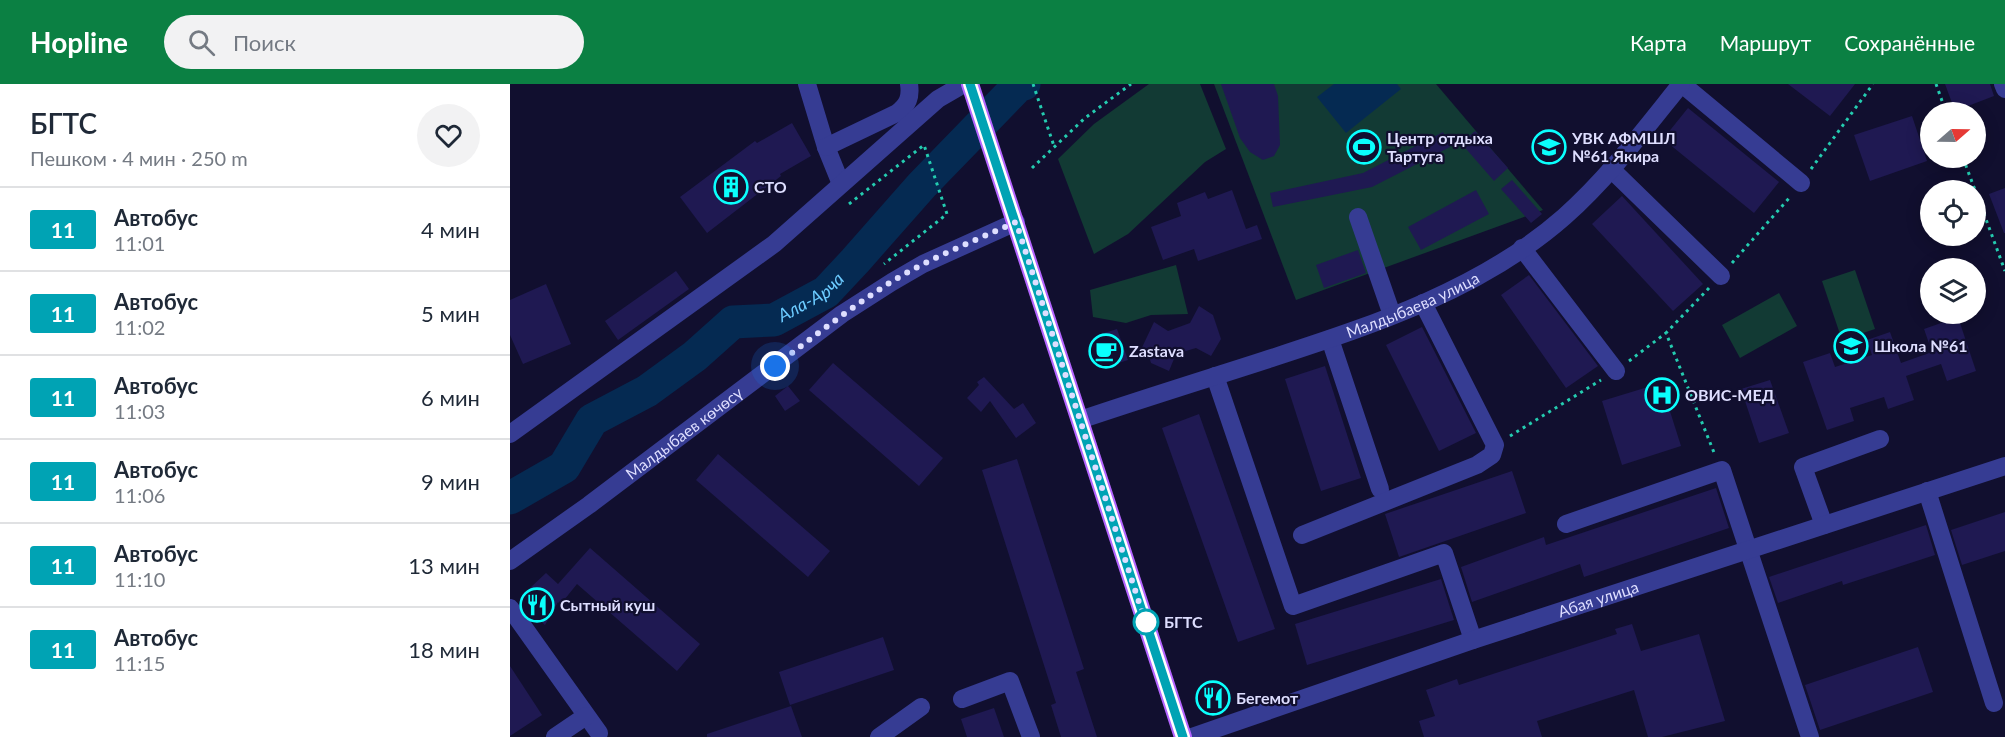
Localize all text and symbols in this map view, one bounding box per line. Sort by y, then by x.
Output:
search box [164,15,584,69]
text: Hopline [30,25,128,59]
icon: search [185,26,218,59]
text: Поиск [233,29,296,56]
text: Карта [1630,30,1687,55]
text: Маршрут [1720,30,1811,55]
text: Сохранённые [1844,30,1975,55]
north arrow [1920,102,1986,168]
map controls [1920,102,1986,324]
button: heart [417,104,480,167]
text: БГТС [30,106,97,140]
place label: Центр отдыха Тартуга [1387,128,1493,165]
place label: УВК АФМШЛ №61 Якира [1571,128,1676,165]
sports icon: Центр отдыха Тартуга [1346,129,1382,165]
school or university icon: УВК АФМШЛ №61 Якира [1531,129,1567,165]
text: Пешком · 4 мин · 250 m [30,146,248,170]
building icon: CTO [713,169,749,205]
place label: CTO [754,177,787,196]
button: locate [1920,180,1986,246]
text: Автобус [114,204,198,231]
text: 4 мин [421,216,480,243]
text: 11 [51,217,75,242]
text: 11:01 [114,231,165,255]
button: layers [1920,258,1986,324]
water label: Ала-Арча [772,268,848,327]
street label: Малдыбаева улица [1343,268,1482,341]
text: Автобус [114,288,198,315]
text: 5 мин [421,300,480,327]
text: 11 [51,301,75,326]
text: 11:02 [114,315,165,339]
school or university icon: Школа №61 [1833,328,1869,364]
cafe icon: Zastava [1088,333,1124,369]
place label: Школа №61 [1874,336,1968,355]
place label: Zastava [1129,341,1184,360]
your location [760,351,790,381]
text: Автобус [114,372,198,399]
hospital icon: ОВИС-МЕД [1644,377,1680,413]
street label: Малдыбаев көчөсү [622,382,747,483]
text: 6 мин [421,384,480,411]
text: 11 [51,385,75,410]
place label: ОВИС-МЕД [1685,385,1775,404]
text: 11:03 [114,399,165,423]
text: Автобус [114,456,198,483]
text: 9 мин [421,468,480,495]
text: 11 [51,469,75,494]
text: 11:06 [114,483,165,507]
text: Автобус [114,540,198,567]
text: 13 мин [408,552,480,579]
text: 11 [51,553,75,578]
text: 11:10 [114,567,165,591]
street label: Абая улица [1555,577,1641,621]
restaurant icon: Сытный куш [519,587,555,623]
place label: Сытный куш [560,595,655,614]
marker: БГТС [1133,609,1159,635]
place label: БГТС [1164,612,1203,631]
text: Автобус [114,624,198,651]
text: 18 мин [408,636,480,663]
text: 11 [51,637,75,662]
text: 11:15 [114,651,165,675]
restaurant icon: Бегемот [1195,680,1231,716]
place label: Бегемот [1236,688,1299,707]

